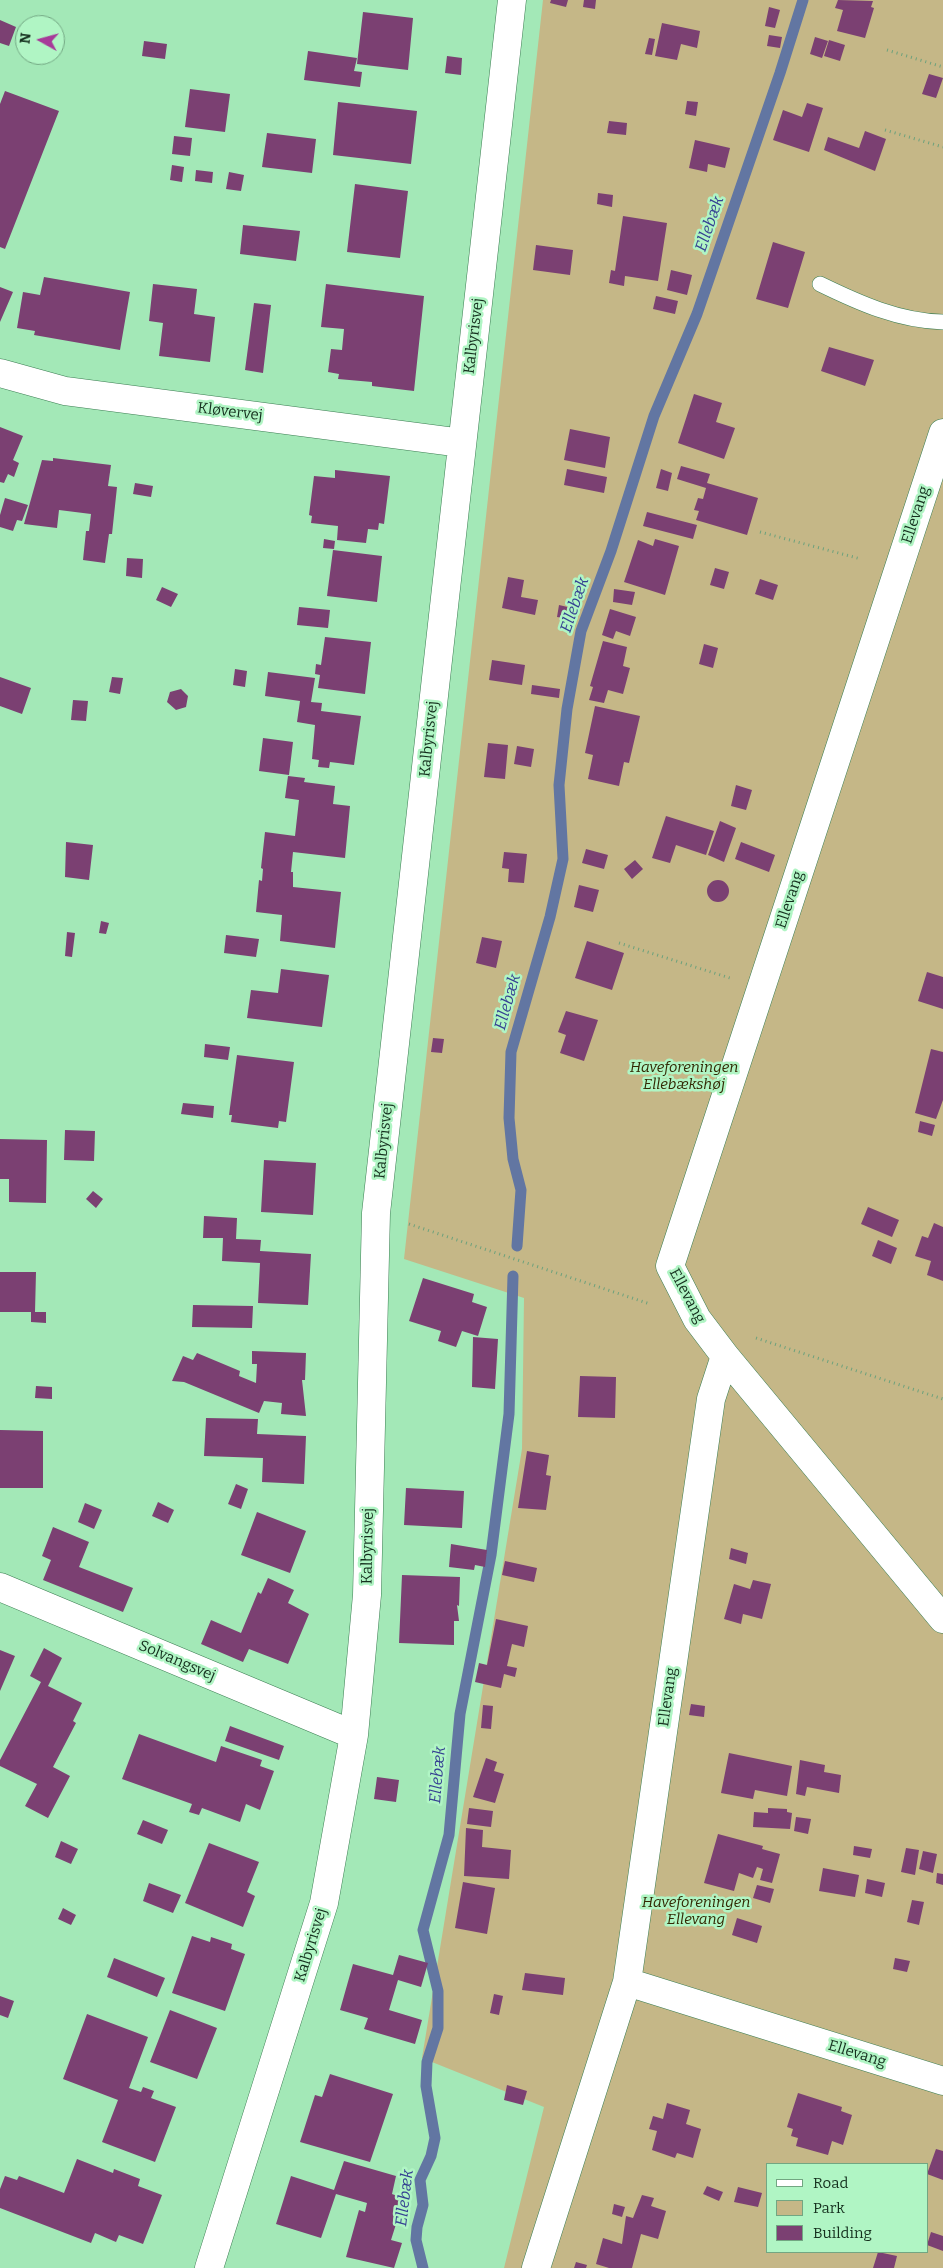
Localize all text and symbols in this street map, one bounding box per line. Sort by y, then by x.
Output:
north arrow [15,15,65,65]
text: N [17,32,35,45]
water label: Ellebæk [692,194,728,254]
street label: Kalbyrisvej [460,297,488,375]
street label: Kløvervej [196,399,264,425]
street label: Ellevang [898,484,934,546]
water label: Ellebæk [557,575,593,635]
street label: Kalbyrisvej [416,700,442,778]
street label: Ellevang [772,869,808,931]
water label: Ellebæk [491,972,525,1032]
park label: Haveforeningen Ellebækshøj [630,1059,738,1094]
street label: Kalbyrisvej [371,1102,397,1180]
street label: Ellevang [665,1265,709,1327]
street label: Kalbyrisvej [358,1508,378,1584]
street label: Solvangsvej [136,1637,218,1685]
street label: Ellevang [655,1666,681,1728]
water label: Ellebæk [426,1746,450,1804]
park label: Haveforeningen Ellevang [642,1894,750,1929]
street label: Kalbyrisvej [291,1906,331,1984]
street label: Ellevang [826,2037,888,2071]
legend [766,2163,928,2253]
water label: Ellebæk [392,2169,418,2227]
text: Road [813,2174,848,2192]
text: Park [813,2199,845,2217]
text: Building [813,2224,872,2242]

